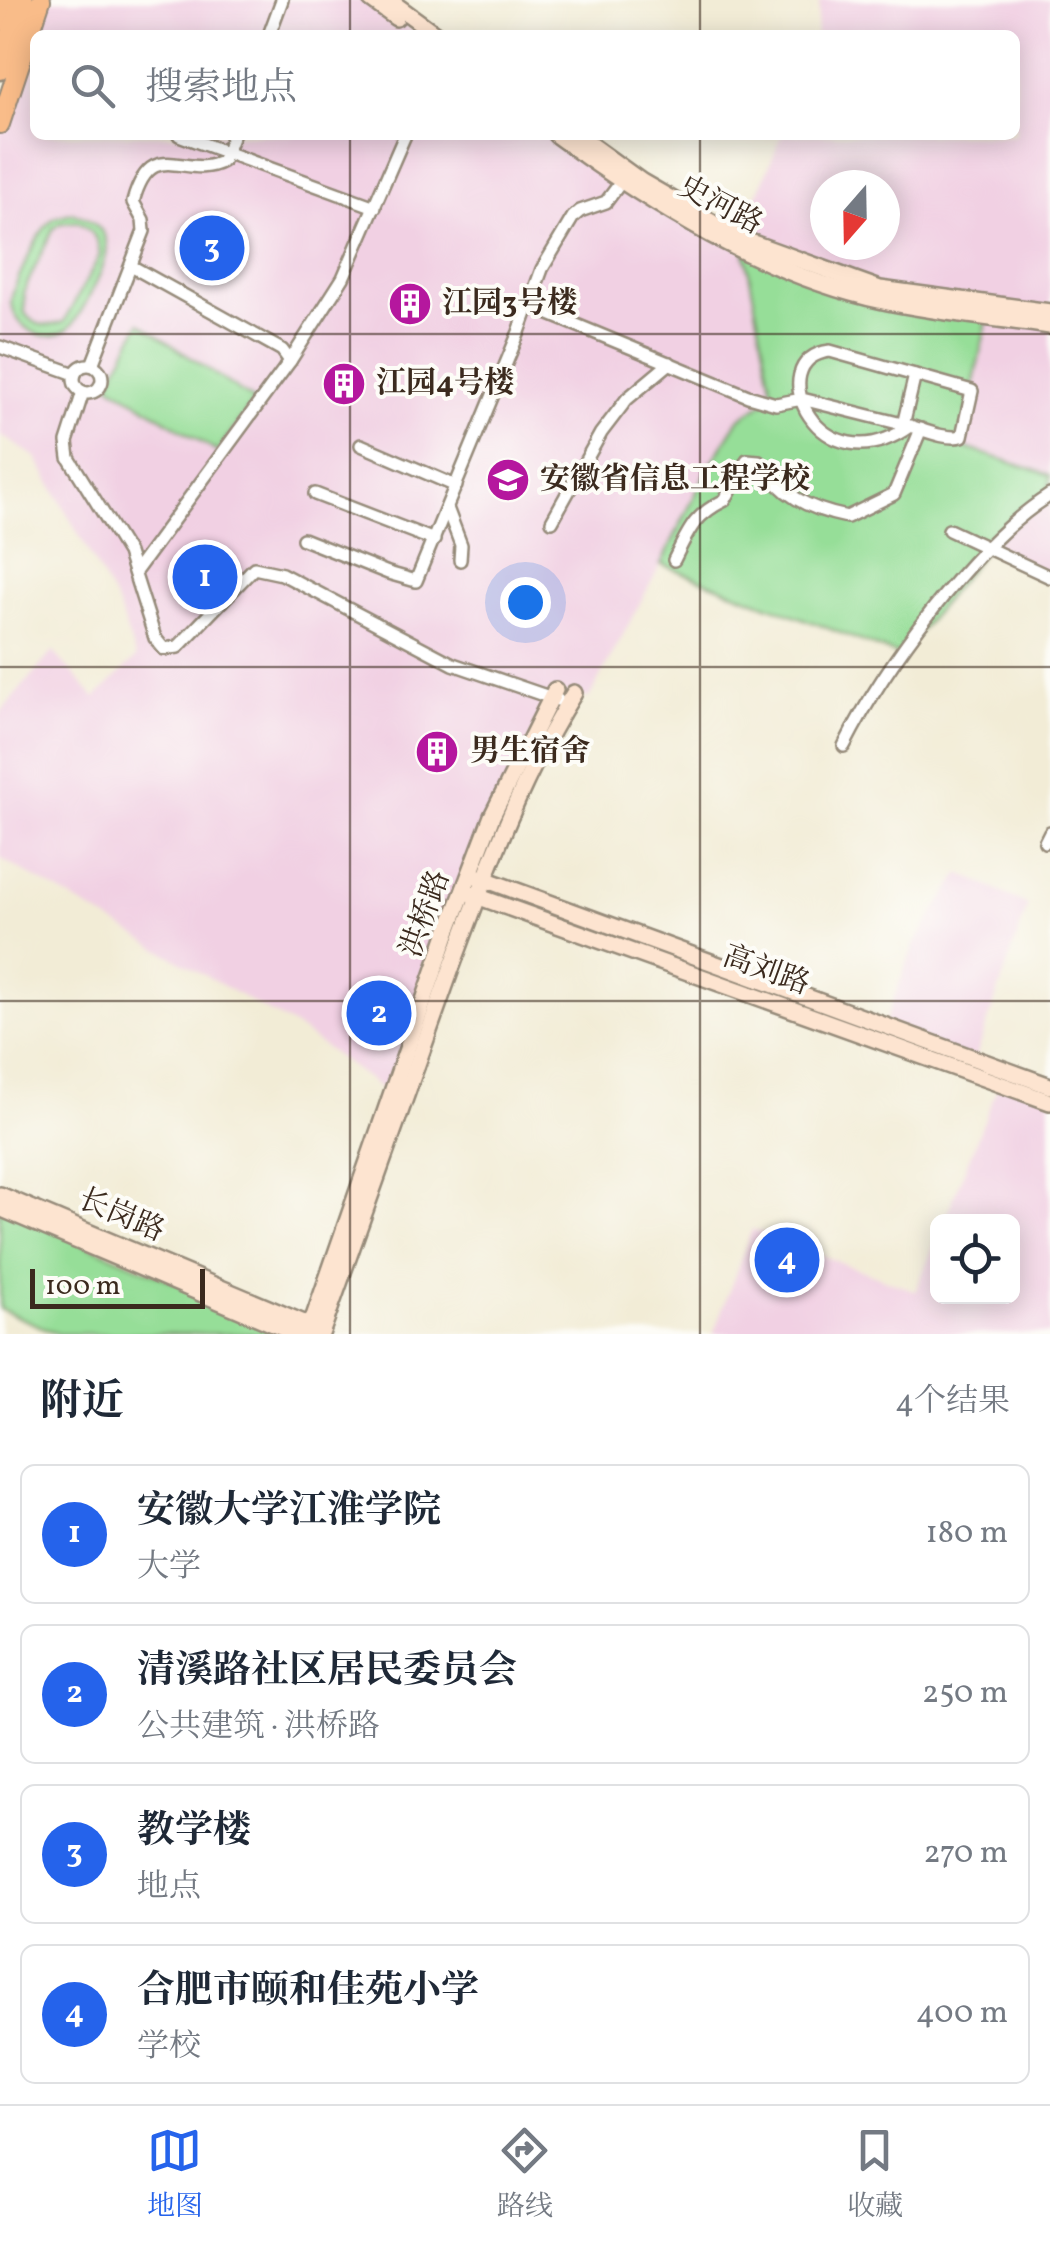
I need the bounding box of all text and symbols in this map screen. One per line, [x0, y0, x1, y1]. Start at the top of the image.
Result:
search box [30, 30, 1020, 140]
icon: search [65, 58, 120, 113]
text: 搜索地点 [145, 63, 297, 116]
street label: 史河路 [670, 166, 770, 246]
north arrow [810, 170, 900, 260]
pin: 3 [180, 210, 244, 286]
building icon: 江园3号楼 [387, 281, 433, 327]
place label: 江园3号楼 [442, 283, 577, 325]
building icon: 江园4号楼 [321, 361, 367, 407]
place label: 江园4号楼 [376, 363, 514, 405]
school or university icon: 安徽省信息工程学校 [485, 457, 531, 503]
place label: 安徽省信息工程学校 [540, 459, 810, 501]
pin: 1 [172, 540, 238, 614]
your location [500, 577, 551, 628]
building icon: 男生宿舍 [414, 729, 460, 775]
place label: 男生宿舍 [470, 731, 590, 773]
street label: 洪桥路 [391, 865, 461, 963]
street label: 高刘路 [717, 936, 815, 1006]
pin: 2 [346, 976, 412, 1050]
street label: 长岗路 [71, 1179, 171, 1253]
map controls [930, 1214, 1020, 1304]
button: locate [930, 1214, 1020, 1304]
pin: 4 [754, 1222, 820, 1298]
scale bar [30, 1264, 205, 1308]
text: 100 m [45, 1267, 120, 1306]
text: 附近 [40, 1374, 124, 1433]
text: 4个结果 [895, 1381, 1010, 1425]
text: 安徽大学江淮学院 [137, 1486, 441, 1539]
text: 1 [68, 1512, 81, 1556]
text: 180 m [925, 1512, 1008, 1556]
text: 大学 [137, 1546, 201, 1590]
text: 清溪路社区居民委员会 [137, 1646, 517, 1699]
text: 2 [66, 1672, 83, 1716]
text: 250 m [922, 1672, 1008, 1716]
text: 公共建筑 · 洪桥路 [137, 1706, 380, 1750]
text: 教学楼 [137, 1806, 251, 1859]
text: 3 [66, 1832, 83, 1876]
text: 270 m [923, 1832, 1008, 1876]
text: 地点 [137, 1866, 201, 1910]
text: 合肥市颐和佳苑小学 [137, 1966, 479, 2019]
text: 4 [65, 1992, 84, 2036]
text: 400 m [916, 1992, 1008, 2036]
text: 学校 [137, 2026, 201, 2070]
tab: 地图 [147, 2123, 203, 2227]
tab: 路线 [497, 2123, 553, 2227]
tab: 收藏 [847, 2123, 903, 2227]

